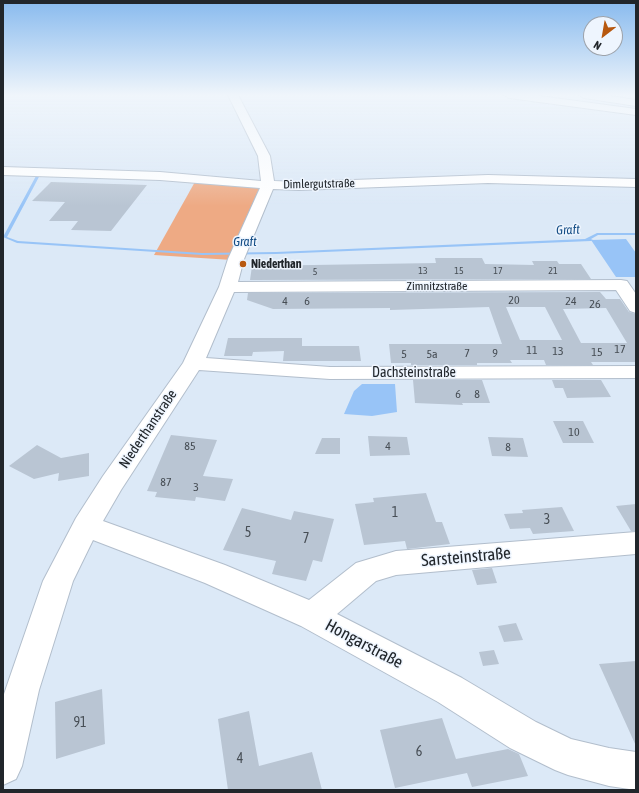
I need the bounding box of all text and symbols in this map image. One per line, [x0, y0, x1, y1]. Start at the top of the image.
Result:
north arrow [583, 16, 623, 56]
text: N [591, 39, 603, 52]
street label: Dimlergutstraße [283, 176, 355, 192]
water label: Graft [556, 222, 580, 238]
water label: Graft [233, 234, 257, 250]
place label: Niederthan [251, 257, 301, 271]
marker: Niederthan [238, 259, 248, 269]
house number: 13 [418, 265, 428, 277]
house number: 15 [454, 265, 464, 277]
house number: 17 [493, 265, 503, 277]
house number: 21 [548, 265, 558, 277]
house number: 5 [313, 266, 317, 278]
street label: Zimnitzstraße [407, 279, 467, 293]
house number: 20 [508, 293, 520, 307]
house number: 4 [282, 294, 288, 308]
house number: 6 [304, 294, 310, 308]
house number: 24 [565, 294, 577, 308]
house number: 26 [589, 297, 601, 311]
house number: 17 [614, 342, 626, 356]
house number: 11 [526, 343, 538, 357]
house number: 13 [552, 344, 564, 358]
house number: 15 [591, 345, 603, 359]
house number: 7 [464, 346, 470, 360]
house number: 9 [492, 346, 498, 360]
house number: 5 [401, 347, 407, 361]
house number: 5a [426, 347, 438, 361]
street label: Dachsteinstraße [372, 365, 456, 381]
street label: Niederthanstraße [116, 387, 180, 471]
house number: 6 [455, 387, 461, 401]
house number: 8 [474, 387, 480, 401]
house number: 10 [568, 425, 580, 439]
house number: 85 [184, 439, 196, 453]
house number: 4 [385, 439, 391, 453]
house number: 8 [505, 440, 511, 454]
house number: 87 [160, 475, 172, 489]
house number: 3 [193, 480, 199, 494]
house number: 1 [392, 505, 398, 521]
house number: 3 [544, 512, 550, 528]
house number: 5 [245, 525, 251, 541]
house number: 7 [303, 531, 309, 547]
street label: Sarsteinstraße [420, 543, 512, 571]
street label: Hongarstraße [322, 615, 406, 673]
house number: 91 [73, 715, 87, 731]
house number: 6 [416, 744, 422, 760]
house number: 4 [237, 751, 243, 767]

